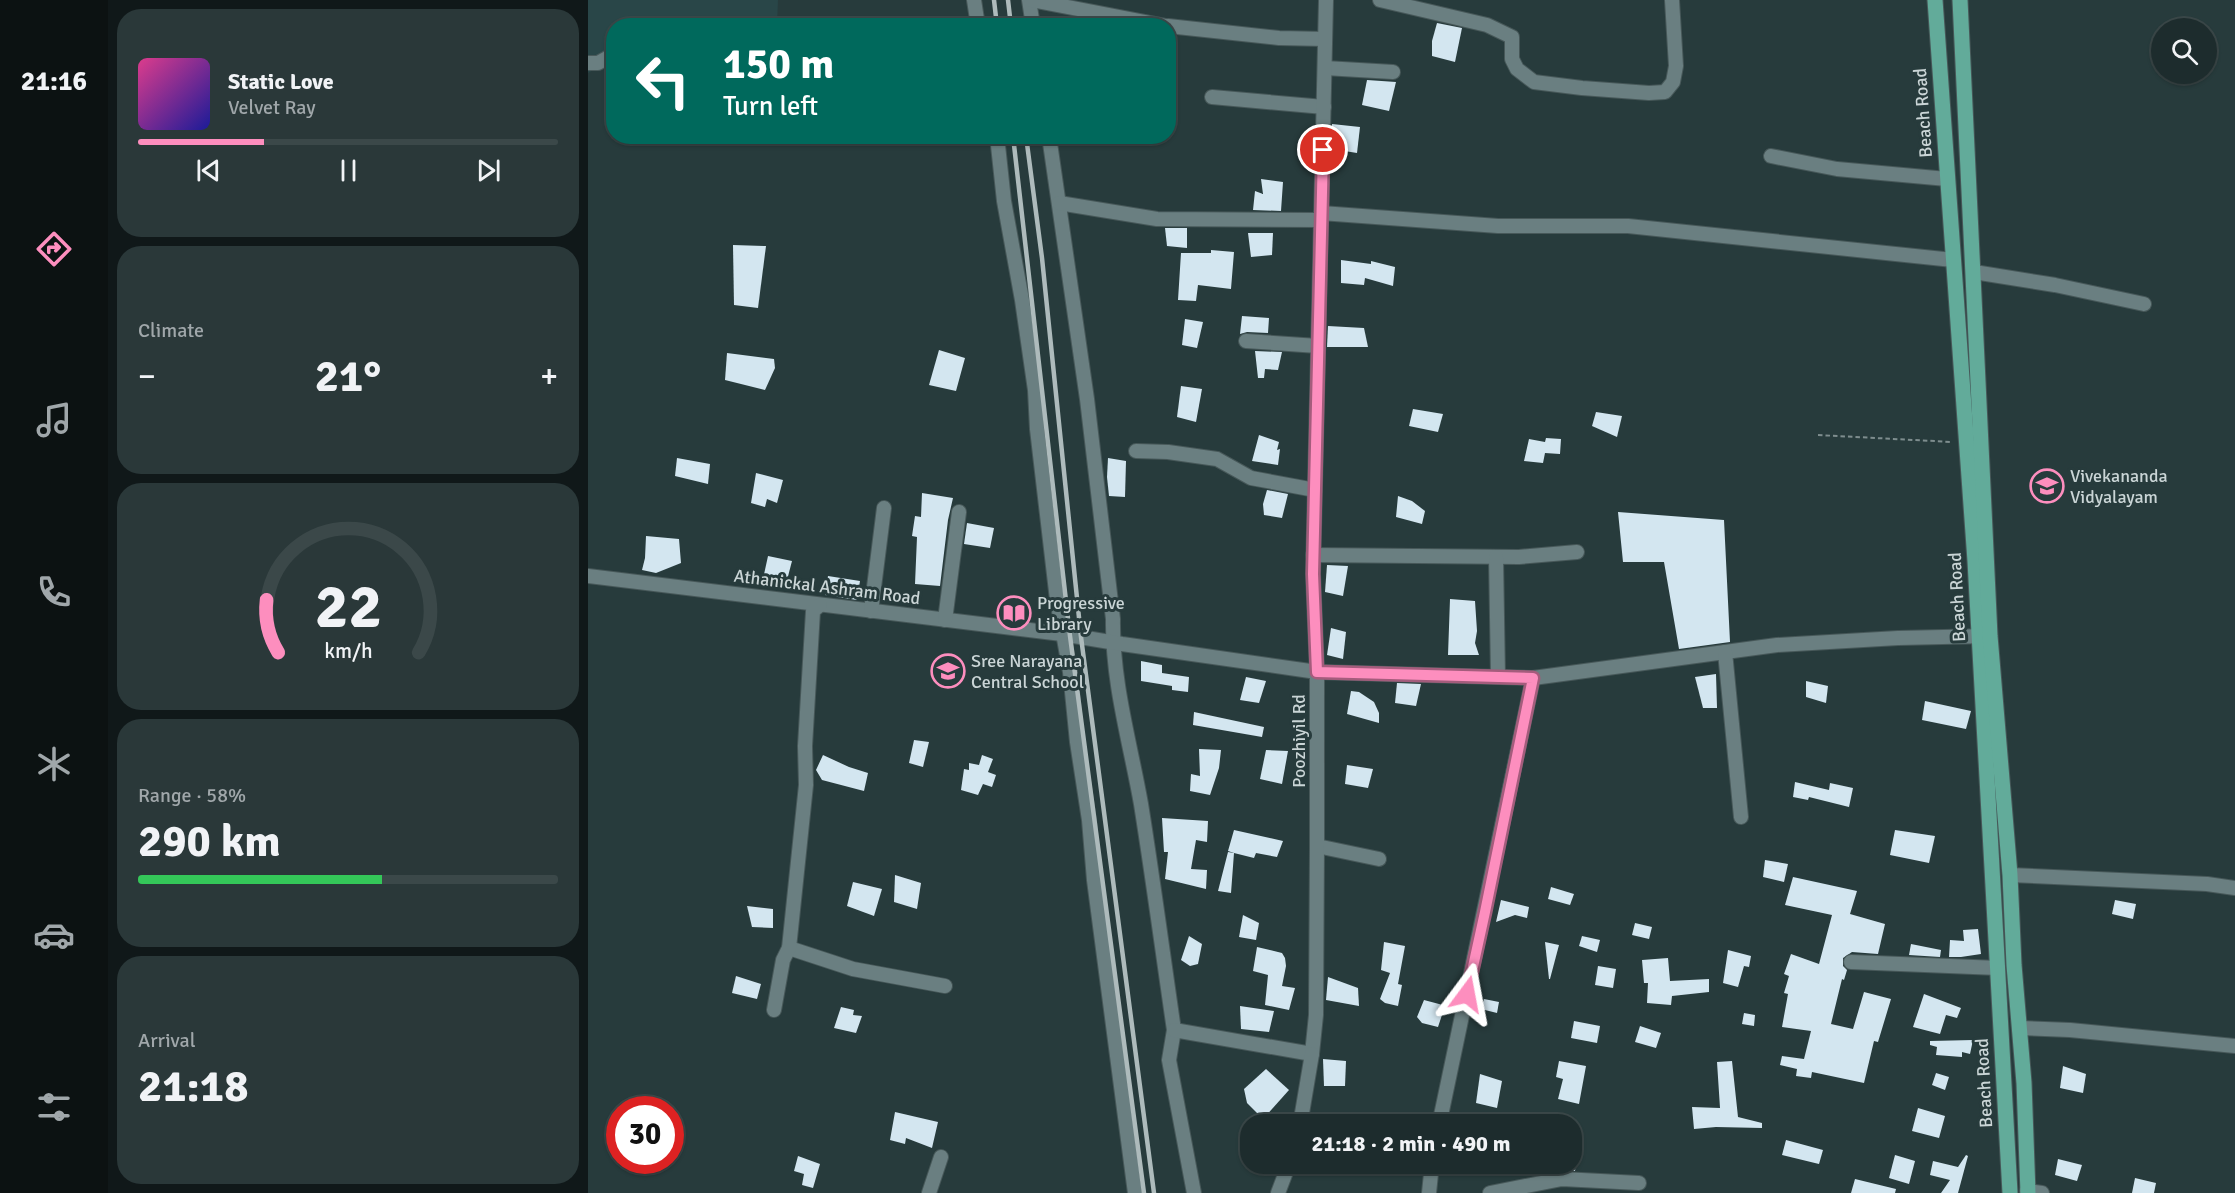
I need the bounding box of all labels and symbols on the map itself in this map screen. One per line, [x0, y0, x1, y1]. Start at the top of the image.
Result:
street label: Beach Road [1909, 67, 1937, 159]
pin [1297, 124, 1348, 175]
place label: Vivekananda Vidyalayam [2070, 465, 2168, 508]
school or university icon: Vivekananda Vidyalayam [2029, 468, 2065, 504]
street label: Beach Road [1944, 552, 1970, 642]
street label: Athanickal Ashram Road [733, 565, 921, 609]
place label: Progressive Library [1037, 592, 1125, 635]
library icon: Progressive Library [996, 595, 1032, 631]
place label: Sree Narayana Central School [971, 650, 1084, 693]
school or university icon: Sree Narayana Central School [930, 653, 966, 689]
street label: Poozhiyil Rd [1288, 694, 1310, 788]
position arrow [1435, 962, 1499, 1026]
street label: Beach Road [1971, 1038, 1997, 1128]
speed limit sign: 30 [606, 1096, 684, 1174]

